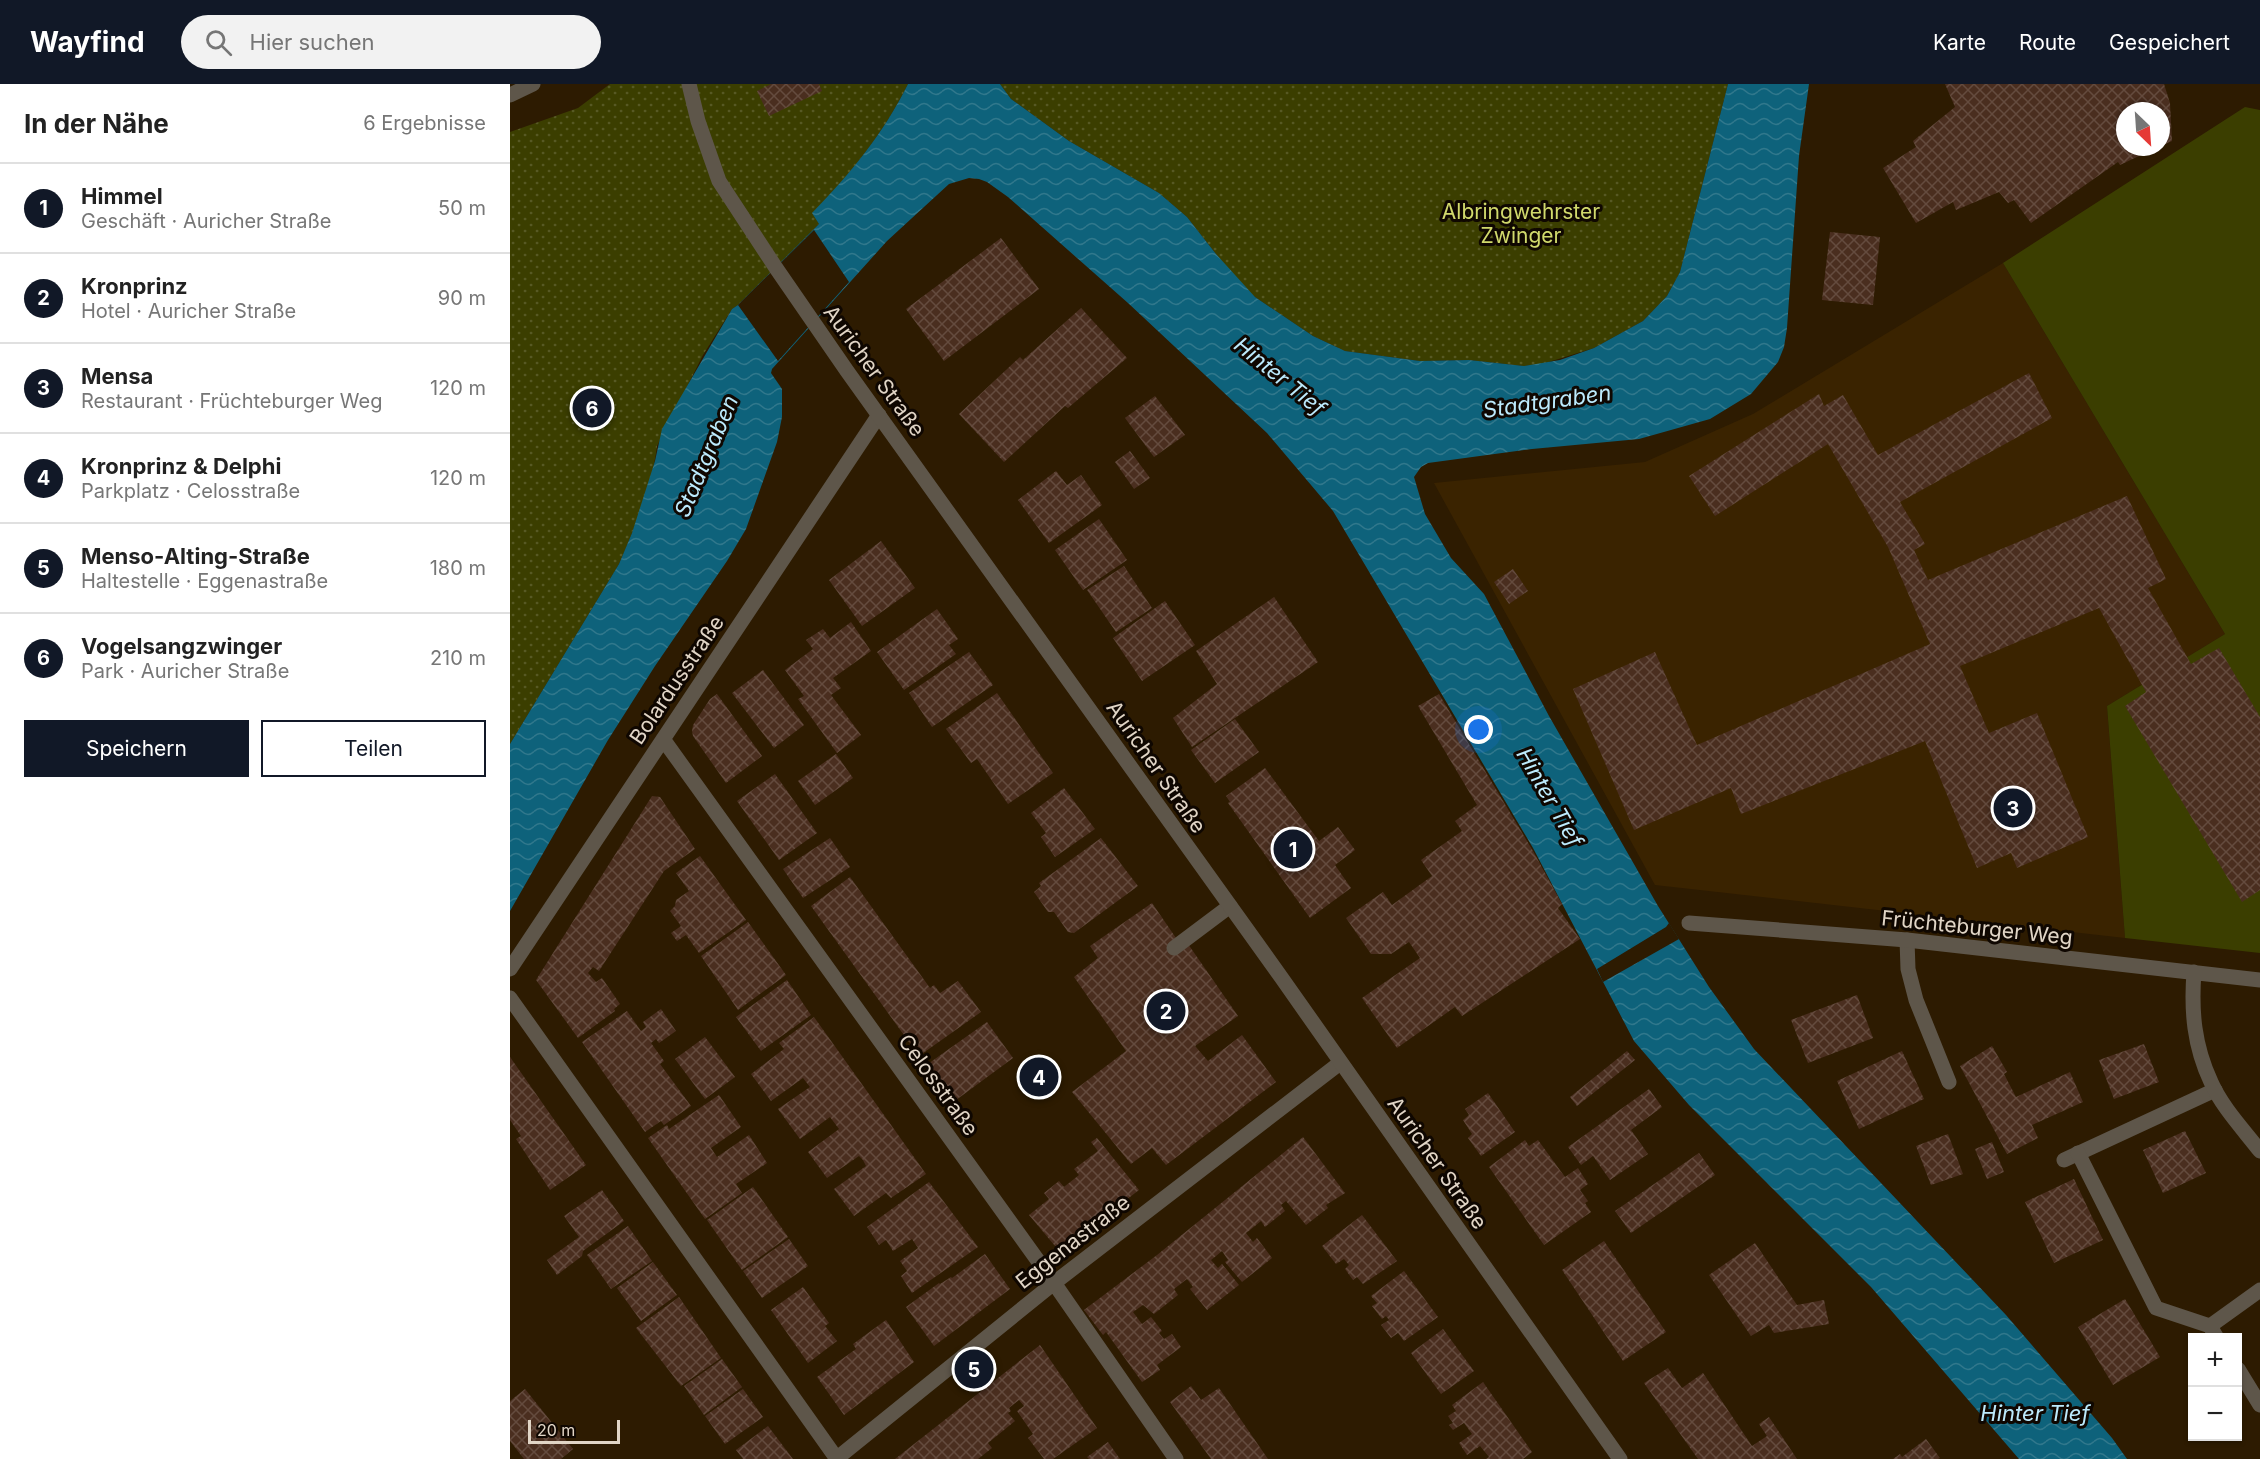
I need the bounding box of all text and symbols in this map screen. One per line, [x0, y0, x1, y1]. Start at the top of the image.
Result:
search box [181, 15, 601, 69]
text: Wayfind [30, 25, 145, 59]
icon: search [202, 26, 235, 59]
text: Hier suchen [250, 29, 375, 55]
text: Karte [1933, 30, 1986, 55]
text: Route [2019, 30, 2076, 55]
text: Gespeichert [2109, 30, 2230, 55]
north arrow [2116, 102, 2170, 156]
text: In der Nähe [24, 108, 169, 139]
text: 6 Ergebnisse [363, 111, 486, 135]
text: Himmel [81, 183, 163, 209]
text: 1 [39, 196, 48, 220]
text: 50 m [438, 196, 486, 220]
park label: Albringwehrster Zwinger [1442, 199, 1600, 248]
text: Geschäft · Auricher Straße [81, 209, 331, 233]
text: Kronprinz [81, 273, 188, 299]
text: 2 [37, 286, 50, 310]
text: 90 m [438, 286, 486, 310]
text: Hotel · Auricher Straße [81, 299, 296, 323]
street label: Auricher Straße [818, 300, 930, 441]
water label: Hinter Tief [1229, 332, 1332, 422]
text: Mensa [81, 363, 153, 389]
text: 3 [37, 376, 50, 400]
text: 120 m [430, 376, 486, 400]
water label: Stadtgraben [1481, 379, 1613, 423]
pin: 6 [572, 386, 611, 430]
text: Restaurant · Früchteburger Weg [81, 389, 382, 413]
water label: Stadtgraben [669, 391, 743, 521]
text: Kronprinz & Delphi [81, 453, 281, 479]
text: 4 [37, 466, 50, 490]
text: 120 m [430, 466, 486, 490]
text: Parkplatz · Celosstraße [81, 479, 300, 503]
text: Menso-Alting-Straße [81, 543, 310, 569]
text: 5 [37, 556, 50, 580]
text: 180 m [430, 556, 486, 580]
text: Haltestelle · Eggenastraße [81, 569, 328, 593]
street label: Bolardusstraße [624, 611, 729, 749]
text: Vogelsangzwinger [81, 633, 282, 659]
text: 6 [37, 646, 50, 670]
text: 210 m [430, 646, 486, 670]
text: Park · Auricher Straße [81, 659, 289, 683]
street label: Auricher Straße [1101, 696, 1211, 838]
your location [1464, 715, 1493, 744]
button: Speichern [24, 720, 249, 777]
button: Teilen [261, 720, 486, 777]
water label: Hinter Tief [1511, 743, 1589, 852]
pin: 3 [1994, 786, 2032, 830]
pin: 1 [1274, 826, 1312, 872]
street label: Früchteburger Weg [1880, 905, 2074, 950]
pin: 2 [1146, 988, 1186, 1034]
street label: Celosstraße [893, 1029, 984, 1140]
pin: 4 [1020, 1054, 1058, 1100]
street label: Auricher Straße [1382, 1092, 1492, 1234]
street label: Eggenastraße [1011, 1189, 1135, 1294]
map controls [2188, 1333, 2242, 1441]
button: + [2188, 1333, 2242, 1387]
pin: 5 [954, 1346, 994, 1392]
button: − [2188, 1387, 2242, 1441]
water label: Hinter Tief [1980, 1400, 2091, 1426]
scale bar [528, 1417, 620, 1444]
text: 20 m [537, 1420, 575, 1440]

